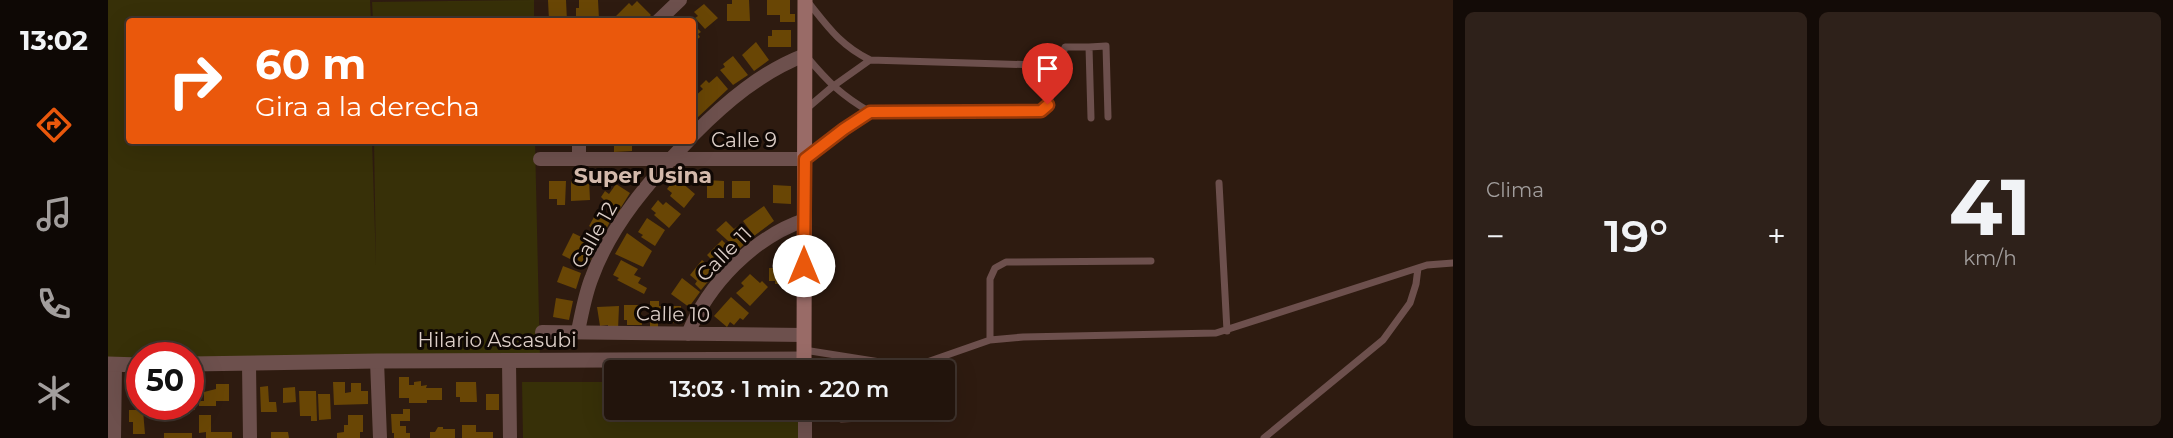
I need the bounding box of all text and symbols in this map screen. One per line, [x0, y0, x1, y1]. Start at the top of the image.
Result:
text: 13:02 [20, 24, 88, 57]
text: 60 m [255, 38, 366, 90]
icon: right [156, 42, 234, 120]
pin [1022, 43, 1073, 105]
icon: arrive [1031, 52, 1064, 85]
text: Gira a la derecha [255, 90, 480, 123]
icon: directions [33, 104, 75, 146]
street label: Calle 9 [711, 128, 777, 152]
text: 41 [1949, 159, 2031, 255]
district label: Super Usina [574, 162, 712, 189]
text: Clima [1486, 178, 1544, 202]
icon: music [33, 193, 75, 235]
street label: Calle 12 [566, 197, 622, 273]
text: 19° [1604, 208, 1668, 263]
text: − [1486, 216, 1505, 256]
text: + [1767, 216, 1786, 256]
street label: Calle 11 [691, 221, 757, 287]
position arrow [772, 234, 836, 298]
text: km/h [1963, 246, 2017, 270]
icon: phone [33, 283, 75, 325]
street label: Calle 10 [636, 301, 710, 327]
street label: Hilario Ascasubi [417, 328, 577, 352]
speed limit sign: 50 [126, 342, 204, 420]
icon: climate [33, 372, 75, 414]
text: 13:03 · 1 min · 220 m [670, 376, 889, 403]

